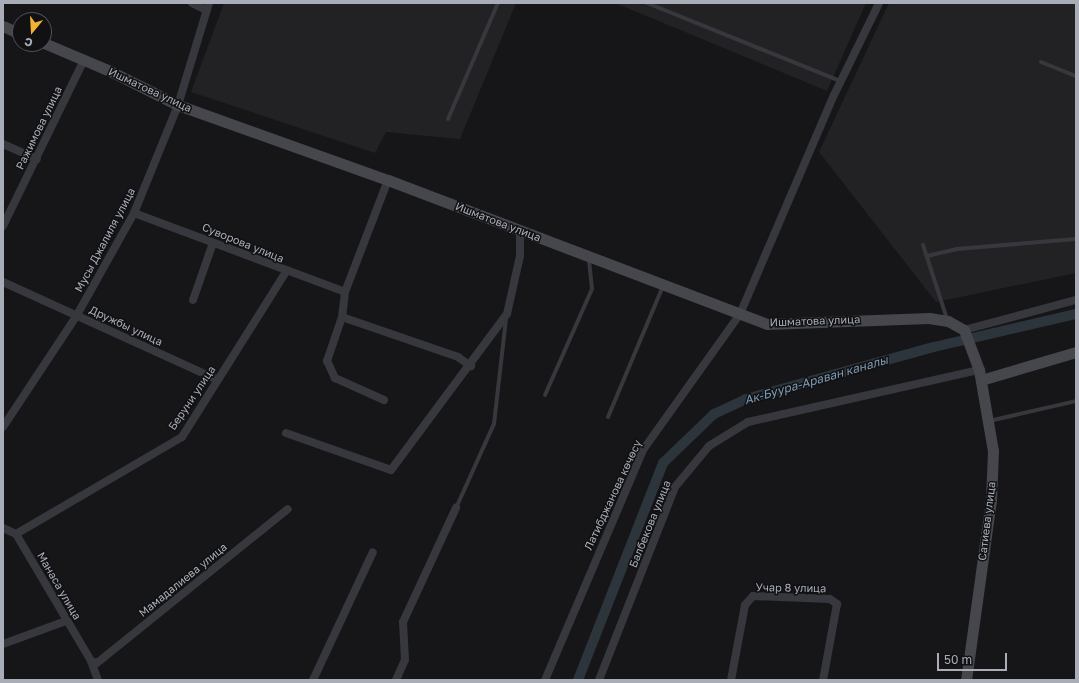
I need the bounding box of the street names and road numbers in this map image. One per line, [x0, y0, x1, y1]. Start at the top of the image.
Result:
street label: Ишматова улица [106, 65, 194, 115]
street label: Ражимова улица [13, 84, 65, 172]
street label: Мусы Джалиля улица [72, 186, 138, 294]
street label: Ишматова улица [453, 200, 543, 244]
street label: Суворова улица [200, 221, 286, 265]
street label: Дружбы улица [87, 303, 165, 349]
street label: Ишматова улица [770, 313, 860, 329]
street label: Беруни улица [166, 363, 218, 433]
street label: Латибджанова көчөсү [582, 438, 644, 552]
street label: Балбекова улица [626, 478, 674, 570]
street label: Сатиева улица [976, 481, 998, 561]
street label: Мамадалиева улица [136, 540, 230, 620]
street label: Манаса улица [34, 550, 84, 622]
street label: Учар 8 улица [756, 581, 826, 595]

